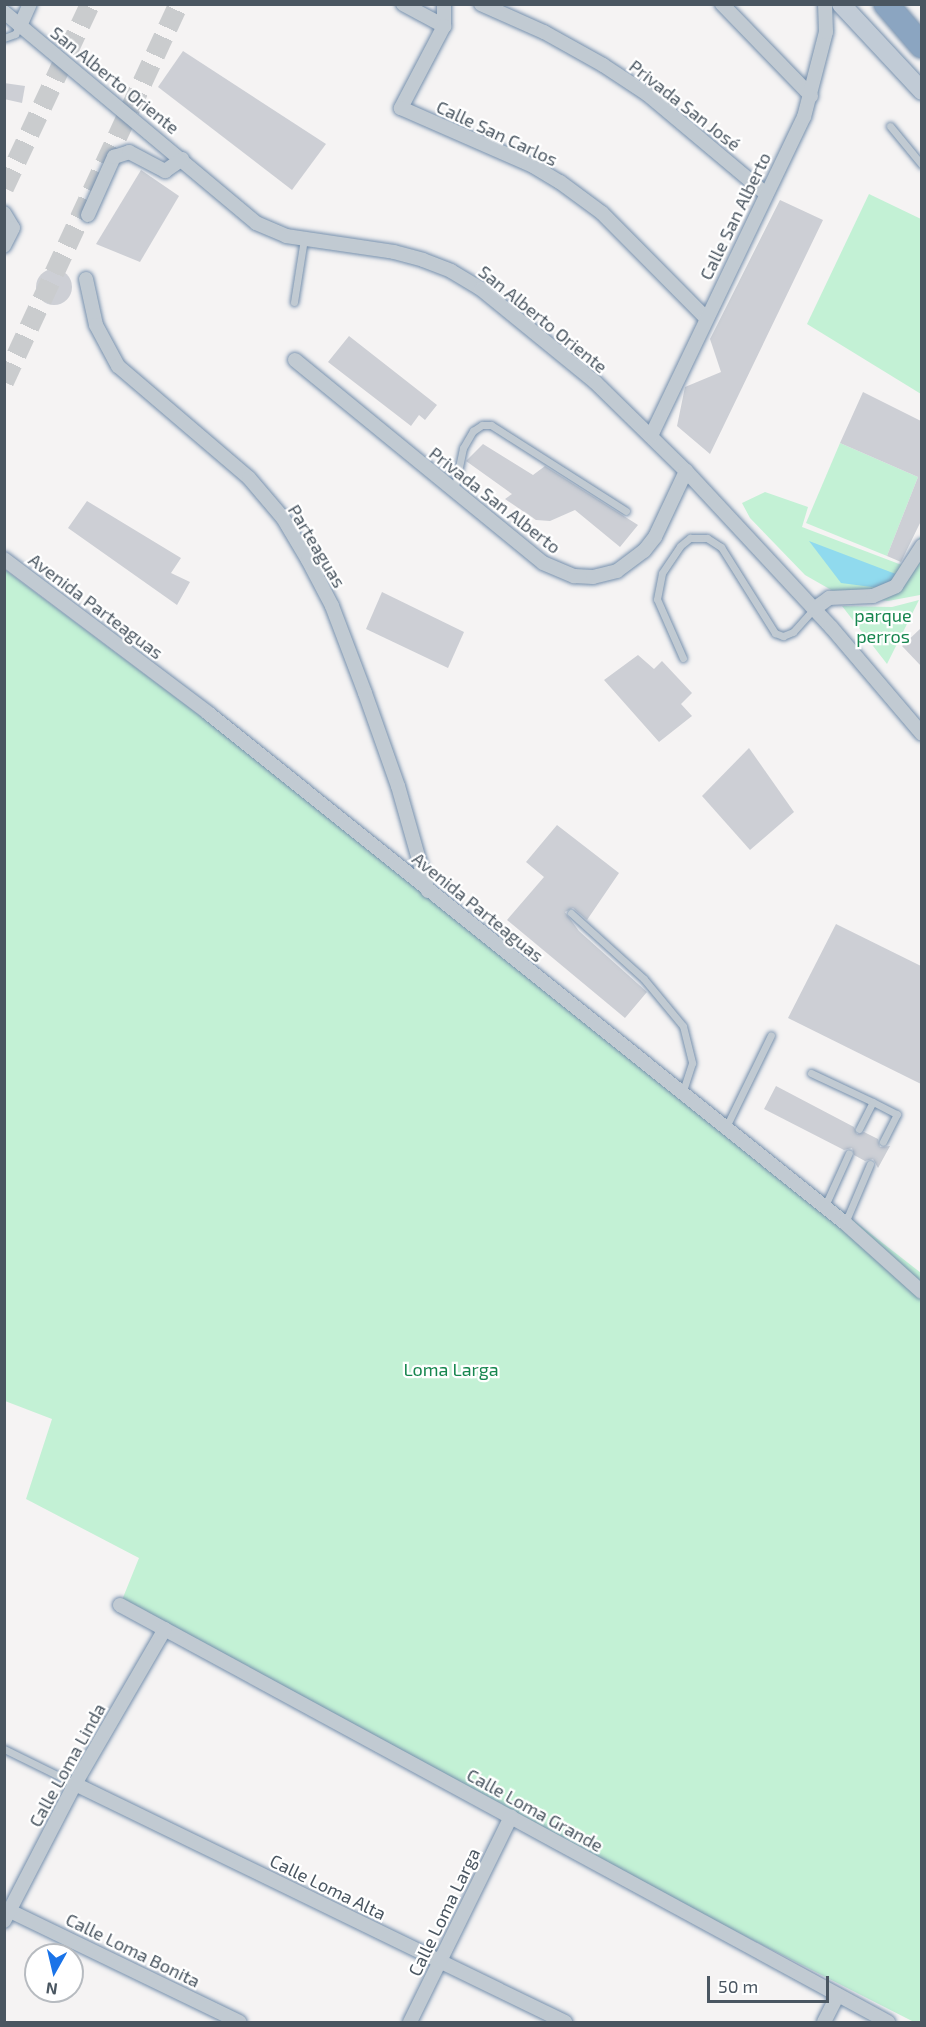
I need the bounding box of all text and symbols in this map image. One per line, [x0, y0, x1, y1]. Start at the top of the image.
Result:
street label: San Alberto Oriente [46, 21, 184, 139]
street label: Privada San José [625, 55, 745, 155]
street label: Calle San Carlos [433, 96, 561, 170]
street label: Calle San Alberto [695, 148, 775, 284]
street label: San Alberto Oriente [474, 260, 612, 378]
street label: Privada San Alberto [425, 442, 565, 558]
street label: Parteaguas [284, 500, 350, 592]
street label: Avenida Parteaguas [25, 548, 167, 664]
park label: parque perros [854, 605, 912, 648]
street label: Avenida Parteaguas [408, 847, 548, 967]
park label: Loma Larga [403, 1358, 499, 1380]
street label: Calle Loma Linda [24, 1699, 110, 1831]
street label: Calle Loma Grande [463, 1764, 607, 1856]
street label: Calle Loma Larga [404, 1844, 484, 1980]
street label: Calle Loma Alta [266, 1850, 390, 1924]
street label: Calle Loma Bonita [62, 1908, 204, 1992]
north arrow [24, 1943, 84, 2003]
scale bar [710, 1964, 832, 2002]
text: 50 m [718, 1975, 758, 1997]
text: N [45, 1979, 59, 2000]

